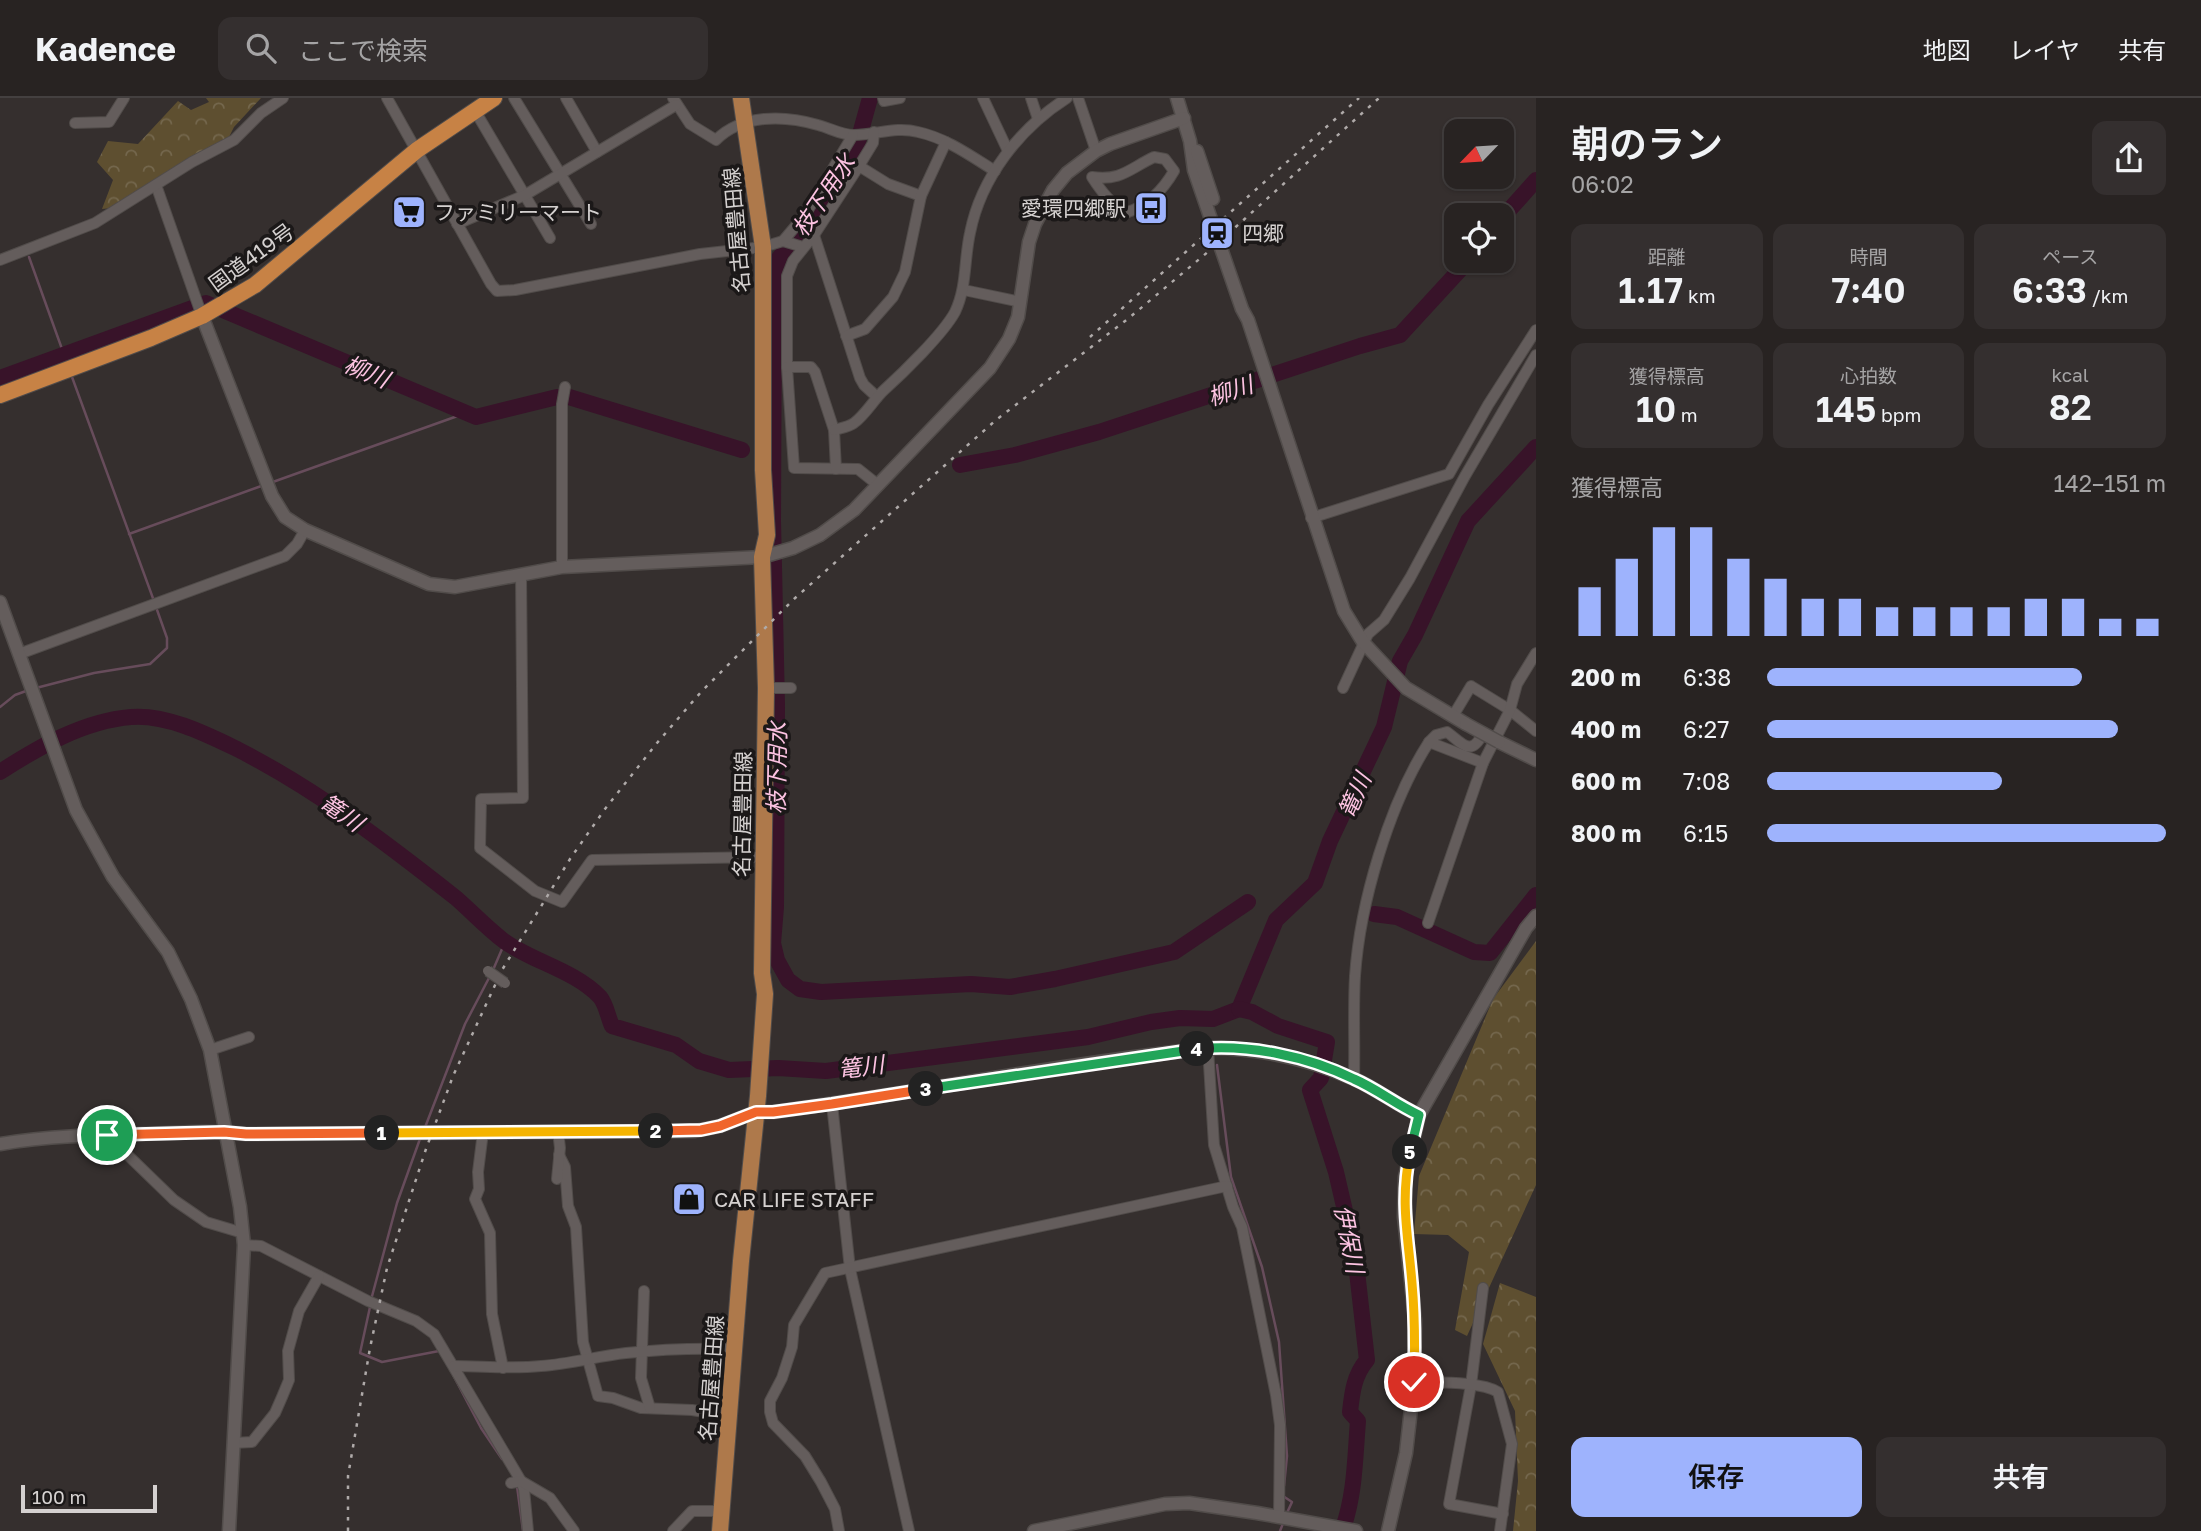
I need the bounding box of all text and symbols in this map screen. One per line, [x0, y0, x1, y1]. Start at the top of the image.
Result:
search box [218, 17, 708, 80]
text: Kadence [35, 29, 176, 68]
icon: search [242, 29, 280, 67]
text: ここで検索 [298, 35, 428, 66]
text: 地図 [1923, 35, 1971, 64]
text: レイヤ [2009, 35, 2080, 64]
text: 共有 [2118, 35, 2166, 64]
north arrow [1444, 119, 1514, 189]
map controls [1444, 119, 1514, 273]
text: 朝のラン [1571, 121, 1723, 166]
button: share [2092, 121, 2166, 195]
water label: 枝下用水 [786, 147, 862, 241]
street label: 名古屋豊田線 [718, 166, 754, 294]
text: 06:02 [1571, 170, 1634, 198]
bus stop icon: 愛環四郷駅 [1132, 189, 1170, 227]
supermarket icon: ファミリーマート [390, 193, 428, 231]
place label: 愛環四郷駅 [1021, 195, 1126, 221]
place label: ファミリーマート [434, 199, 602, 225]
button: locate [1444, 203, 1514, 273]
station icon: 四郷 [1198, 214, 1236, 252]
street label: 国道419号 [203, 217, 299, 297]
place label: 四郷 [1242, 220, 1284, 246]
text: 距離 [1648, 245, 1686, 268]
text: 時間 [1849, 245, 1888, 268]
text: ペース [2042, 245, 2098, 268]
text: 1.17 [1618, 269, 1683, 311]
text: 7:40 [1831, 269, 1906, 311]
text: 6:33 [2012, 269, 2087, 311]
text: km [1683, 284, 1716, 307]
text: /km [2087, 284, 2128, 307]
water label: 柳川 [340, 349, 396, 394]
text: kcal [2051, 363, 2089, 386]
text: 獲得標高 [1629, 364, 1705, 387]
text: 心拍数 [1840, 364, 1897, 387]
water label: 柳川 [1204, 369, 1259, 410]
text: 82 [2049, 386, 2092, 428]
text: 10 [1636, 388, 1676, 430]
text: 145 [1816, 388, 1876, 430]
text: m [1676, 403, 1698, 426]
text: bpm [1876, 403, 1921, 426]
text: 142–151 m [2054, 469, 2166, 497]
text: 獲得標高 [1571, 473, 1663, 501]
text: 200 m [1571, 663, 1641, 691]
text: 6:38 [1683, 663, 1731, 691]
text: 400 m [1571, 715, 1641, 743]
text: 6:27 [1683, 715, 1729, 743]
water label: 枝下用水 [761, 719, 791, 814]
street label: 名古屋豊田線 [728, 751, 756, 877]
water label: 篭川 [1332, 766, 1377, 822]
text: 600 m [1571, 767, 1641, 795]
text: 7:08 [1683, 767, 1730, 795]
water label: 篭川 [315, 788, 371, 838]
text: 800 m [1571, 819, 1642, 847]
text: 6:15 [1683, 819, 1728, 847]
pin: 4 [1180, 1032, 1214, 1066]
text: 4 [1191, 1037, 1202, 1060]
water label: 篭川 [836, 1049, 889, 1083]
pin: 3 [908, 1072, 944, 1107]
text: 3 [920, 1077, 931, 1100]
pin [77, 1105, 137, 1165]
pin: 2 [638, 1114, 674, 1148]
icon: arrive [88, 1116, 126, 1154]
pin: 1 [364, 1116, 400, 1150]
text: 2 [650, 1119, 661, 1142]
text: 1 [377, 1121, 386, 1144]
pin: 5 [1392, 1134, 1428, 1170]
text: 5 [1404, 1140, 1415, 1163]
shop icon: CAR LIFE STAFF [670, 1180, 708, 1218]
place label: CAR LIFE STAFF [714, 1186, 874, 1212]
water label: 伊保川 [1330, 1202, 1371, 1278]
street label: 名古屋豊田線 [694, 1314, 728, 1442]
pin [1384, 1352, 1444, 1412]
icon: check [1395, 1363, 1433, 1401]
button: 保存 [1571, 1437, 1862, 1517]
button: 共有 [1876, 1437, 2166, 1517]
scale bar [21, 1482, 158, 1514]
text: 100 m [32, 1485, 86, 1508]

